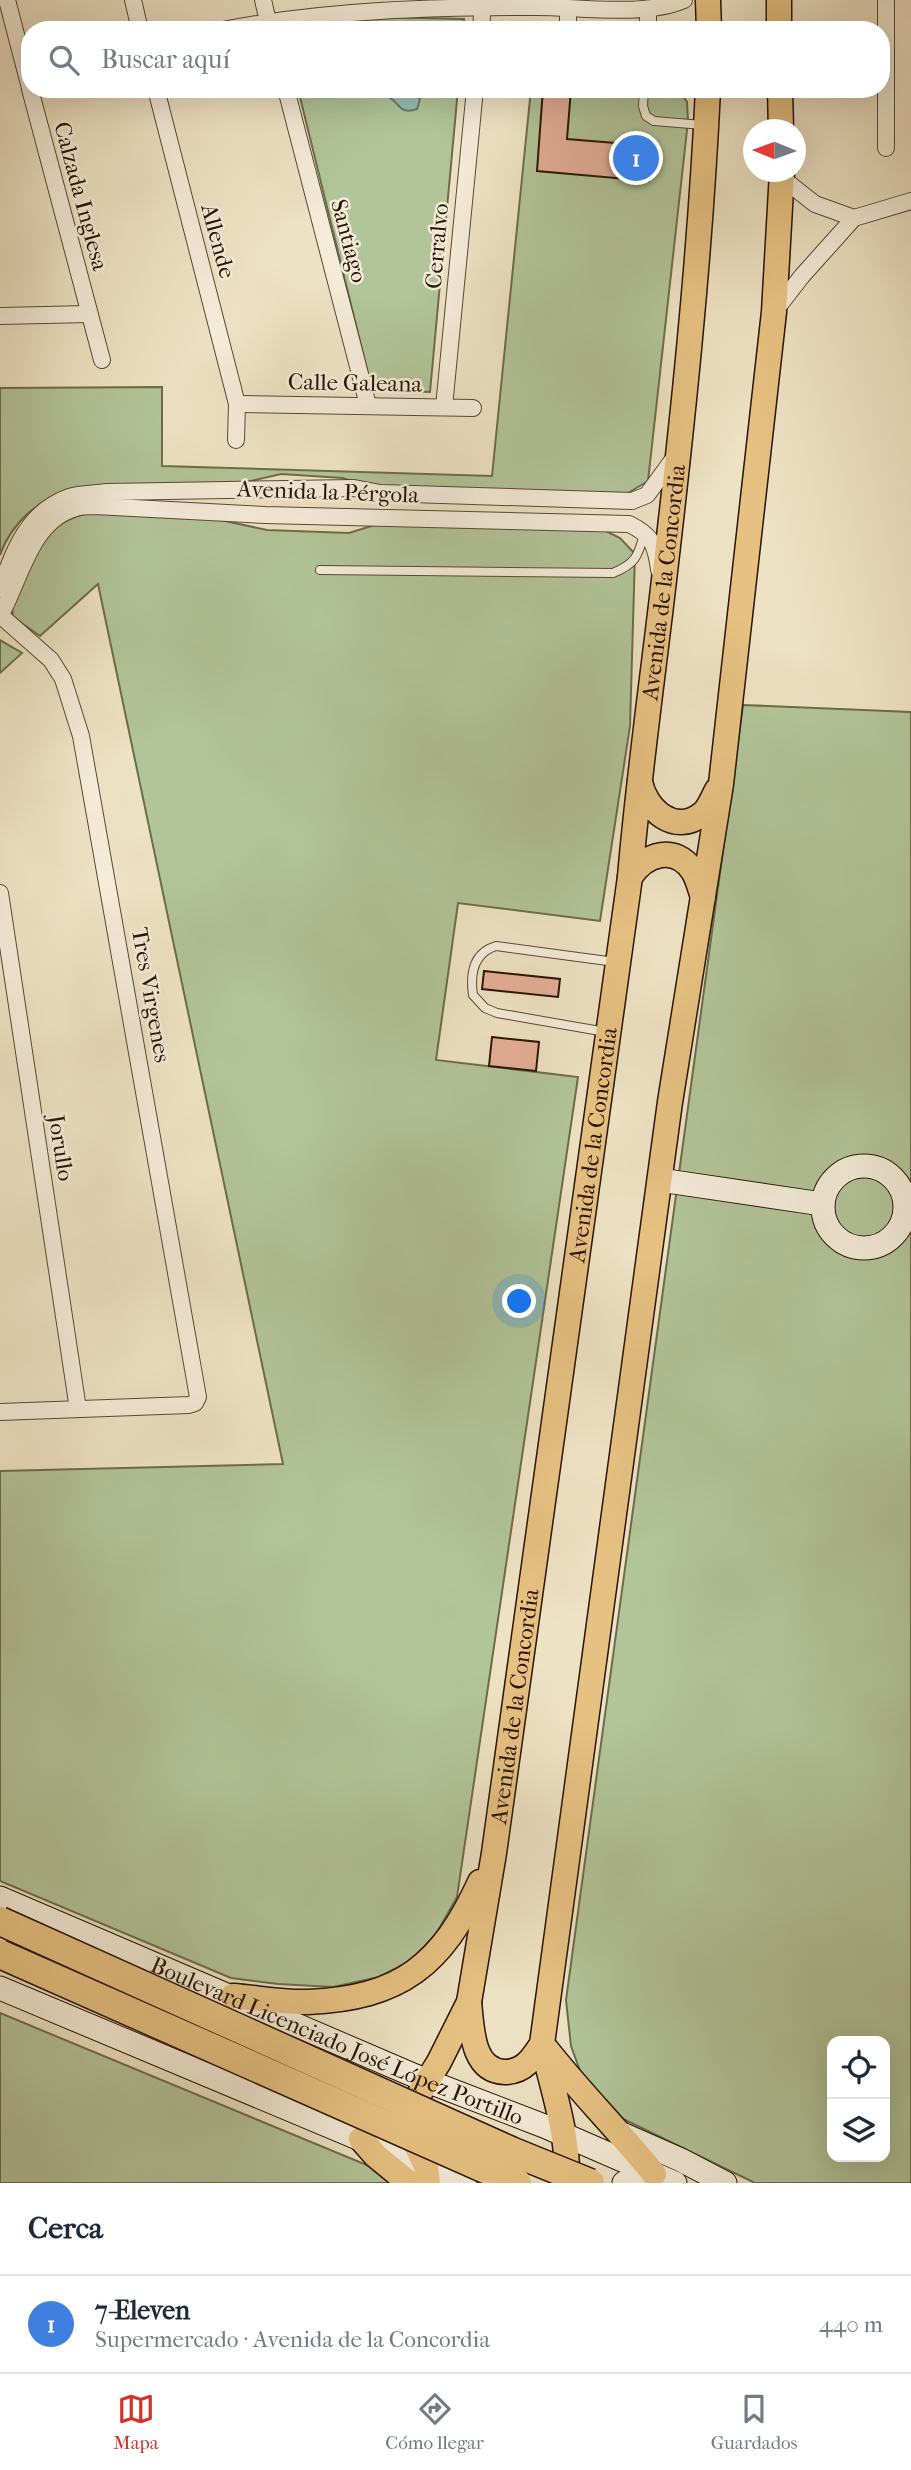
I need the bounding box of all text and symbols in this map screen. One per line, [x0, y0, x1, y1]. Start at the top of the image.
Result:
search box [21, 21, 890, 98]
icon: search [45, 41, 83, 79]
text: Buscar aquí [101, 44, 230, 75]
street label: Calzada Inglesa [48, 119, 114, 274]
north arrow [743, 119, 806, 182]
pin: 1 [613, 132, 659, 184]
street label: Santiago [325, 196, 373, 286]
street label: Allende [195, 200, 241, 281]
street label: Cerralvo [420, 202, 454, 290]
street label: Calle Galeana [288, 368, 423, 398]
street label: Avenida de la Concordia [636, 463, 691, 703]
street label: Avenida la Pérgola [236, 475, 420, 509]
street label: Tres Virgenes [126, 925, 176, 1065]
street label: Avenida de la Concordia [563, 1025, 622, 1265]
street label: Jorullo [42, 1111, 80, 1183]
your location [502, 1284, 536, 1318]
street label: Avenida de la Concordia [485, 1587, 544, 1827]
street label: Boulevard Licenciado José López Portillo [147, 1951, 527, 2130]
map controls [827, 2036, 890, 2162]
button: locate [827, 2036, 890, 2099]
button: layers [827, 2099, 890, 2162]
text: Cerca [28, 2211, 103, 2246]
text: 7-Eleven [95, 2295, 190, 2326]
text: 1 [47, 2311, 55, 2338]
text: 440 m [819, 2311, 883, 2338]
text: Supermercado · Avenida de la Concordia [95, 2326, 490, 2353]
tab: Mapa [113, 2390, 159, 2454]
tab: Cómo llegar [385, 2390, 484, 2454]
tab: Guardados [711, 2390, 798, 2454]

